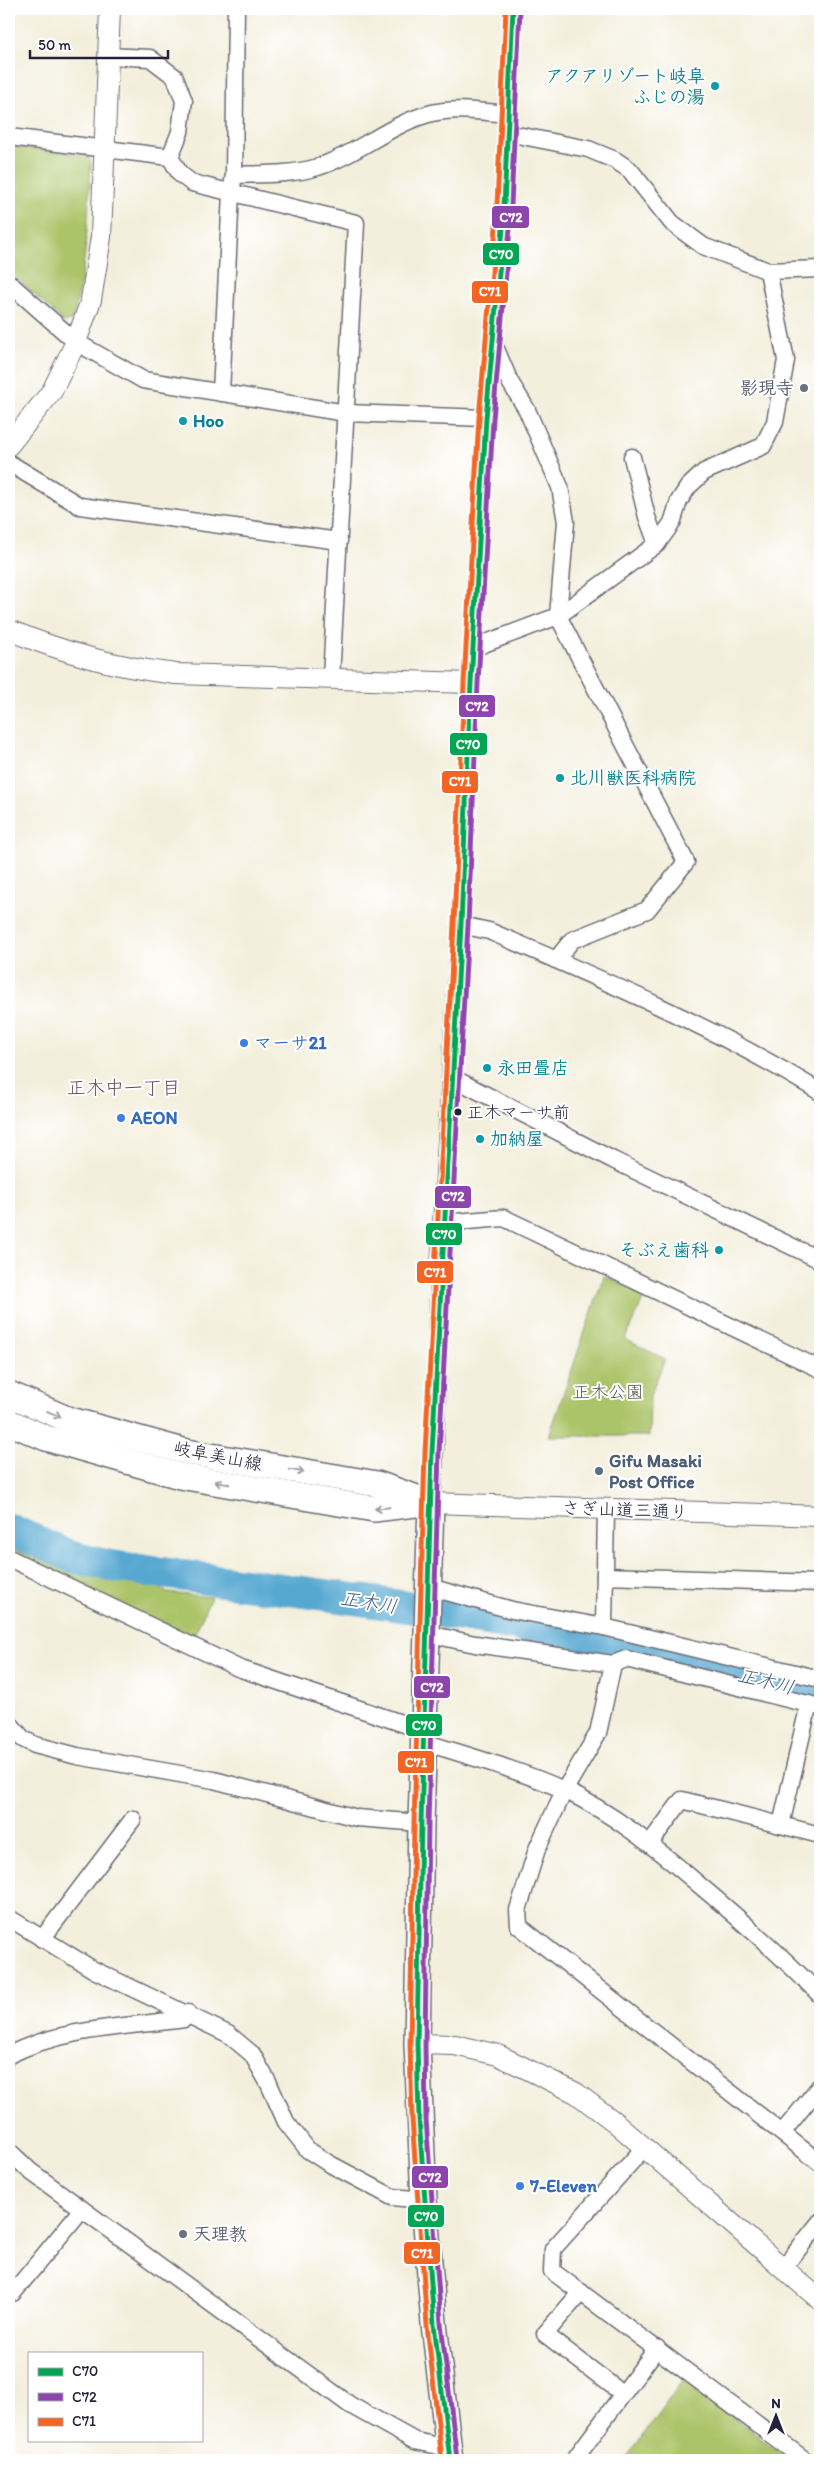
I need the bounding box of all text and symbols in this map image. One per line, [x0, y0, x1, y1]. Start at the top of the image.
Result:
scale bar [30, 28, 168, 60]
text: 50 m [38, 36, 71, 54]
place label: アクアリゾート岐阜 ふじの湯 [546, 65, 705, 108]
marker: アクアリゾート岐阜 ふじの湯 [709, 80, 721, 92]
line badge: C72 [491, 205, 530, 229]
text: C72 [499, 209, 523, 226]
line badge: C70 [482, 242, 520, 266]
text: C70 [489, 246, 514, 263]
line badge: C71 [471, 280, 509, 304]
text: C71 [479, 283, 502, 300]
place label: 影現寺 [740, 377, 794, 399]
marker: 影現寺 [798, 382, 810, 394]
place label: Hoo [193, 410, 224, 432]
marker: Hoo [177, 415, 189, 427]
line badge: C72 [458, 694, 496, 718]
text: C72 [465, 698, 489, 715]
line badge: C70 [449, 732, 488, 756]
text: C70 [456, 736, 481, 753]
place label: 北川獣医科病院 [570, 767, 696, 789]
line badge: C71 [441, 770, 479, 794]
marker: 北川獣医科病院 [554, 772, 566, 784]
text: C71 [449, 773, 472, 790]
place label: マーサ21 [254, 1032, 327, 1054]
marker: マーサ21 [238, 1037, 250, 1049]
place label: 永田畳店 [497, 1057, 569, 1079]
marker: 永田畳店 [481, 1062, 493, 1074]
district label: 正木中一丁目 [67, 1076, 181, 1099]
place label: 正木マーサ前 [467, 1102, 570, 1122]
place label: AEON [130, 1107, 178, 1129]
marker: 正木マーサ前 [453, 1107, 463, 1117]
marker: AEON [115, 1112, 127, 1124]
place label: 加納屋 [490, 1128, 544, 1150]
marker: 加納屋 [474, 1133, 486, 1145]
line badge: C72 [434, 1185, 472, 1209]
text: C72 [441, 1188, 465, 1205]
line badge: C70 [425, 1222, 463, 1246]
text: C70 [432, 1226, 457, 1243]
place label: そぶえ歯科 [619, 1239, 709, 1261]
marker: そぶえ歯科 [713, 1244, 725, 1256]
line badge: C71 [416, 1260, 454, 1284]
text: C71 [424, 1264, 447, 1281]
park label: 正木公園 [572, 1381, 644, 1403]
one-way arrow [46, 1409, 61, 1419]
street label: 岐阜美山線 [172, 1437, 264, 1475]
place label: Gifu Masaki Post Office [609, 1450, 702, 1493]
marker: Gifu Masaki Post Office [593, 1465, 605, 1477]
one-way arrow [288, 1466, 304, 1476]
one-way arrow [214, 1478, 230, 1488]
street label: さぎ山道三通り [562, 1497, 688, 1523]
one-way arrow [374, 1503, 390, 1513]
water label: 正木川 [339, 1586, 399, 1618]
water label: 正木川 [736, 1663, 796, 1699]
line badge: C72 [413, 1675, 451, 1699]
text: C72 [420, 1679, 444, 1696]
line badge: C70 [405, 1713, 443, 1737]
text: C70 [412, 1717, 437, 1734]
line badge: C71 [397, 1750, 435, 1774]
text: C71 [405, 1754, 428, 1771]
line badge: C72 [411, 2165, 449, 2189]
text: C72 [418, 2169, 442, 2186]
place label: 7-Eleven [529, 2175, 598, 2197]
marker: 7-Eleven [514, 2180, 526, 2192]
line badge: C70 [407, 2204, 445, 2228]
text: C70 [414, 2208, 439, 2225]
place label: 天理教 [193, 2223, 247, 2245]
marker: 天理教 [177, 2228, 189, 2240]
line badge: C71 [403, 2241, 441, 2265]
text: C71 [411, 2245, 434, 2262]
legend [28, 2352, 202, 2442]
text: C70 [72, 2362, 98, 2380]
text: C72 [72, 2388, 97, 2406]
north arrow [752, 2392, 802, 2442]
text: N [771, 2395, 781, 2412]
text: C71 [72, 2412, 96, 2430]

